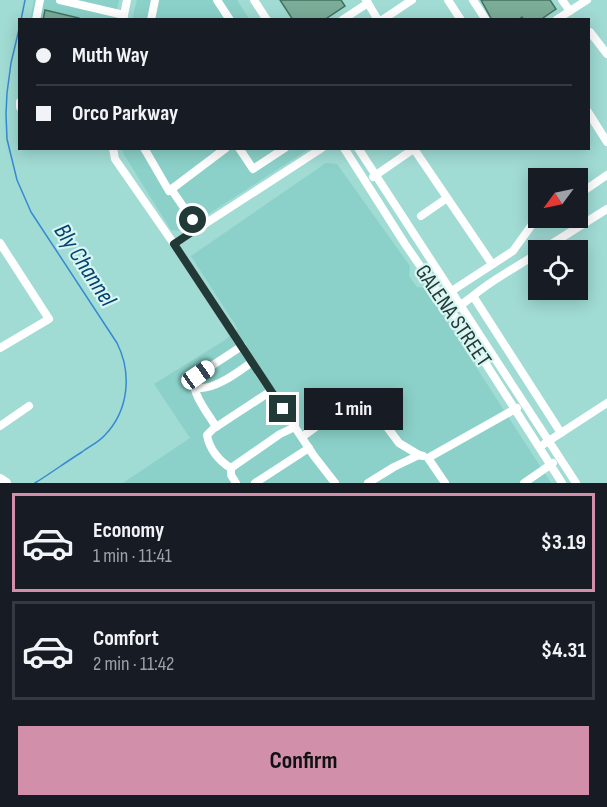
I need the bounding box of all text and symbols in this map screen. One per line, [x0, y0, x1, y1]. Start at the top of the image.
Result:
text: Muth Way [72, 42, 149, 69]
text: Orco Parkway [72, 100, 178, 127]
north arrow [528, 168, 588, 228]
map controls [528, 168, 588, 300]
route start [179, 206, 206, 233]
water label: Bly Channel [48, 218, 123, 312]
button: locate [528, 240, 588, 300]
street label: GALENA STREET [409, 260, 497, 372]
car [178, 357, 218, 393]
callout: 1 min [304, 388, 403, 430]
route end [269, 395, 296, 422]
text: 1 min [335, 397, 372, 421]
icon: car [21, 516, 75, 570]
text: Economy [93, 517, 164, 544]
text: $3.19 [541, 529, 586, 556]
text: 1 min · 11:41 [93, 544, 172, 568]
icon: car [21, 624, 75, 678]
text: Comfort [93, 625, 159, 652]
text: $4.31 [541, 637, 586, 664]
text: 2 min · 11:42 [93, 652, 174, 676]
button: Confirm [18, 726, 589, 795]

